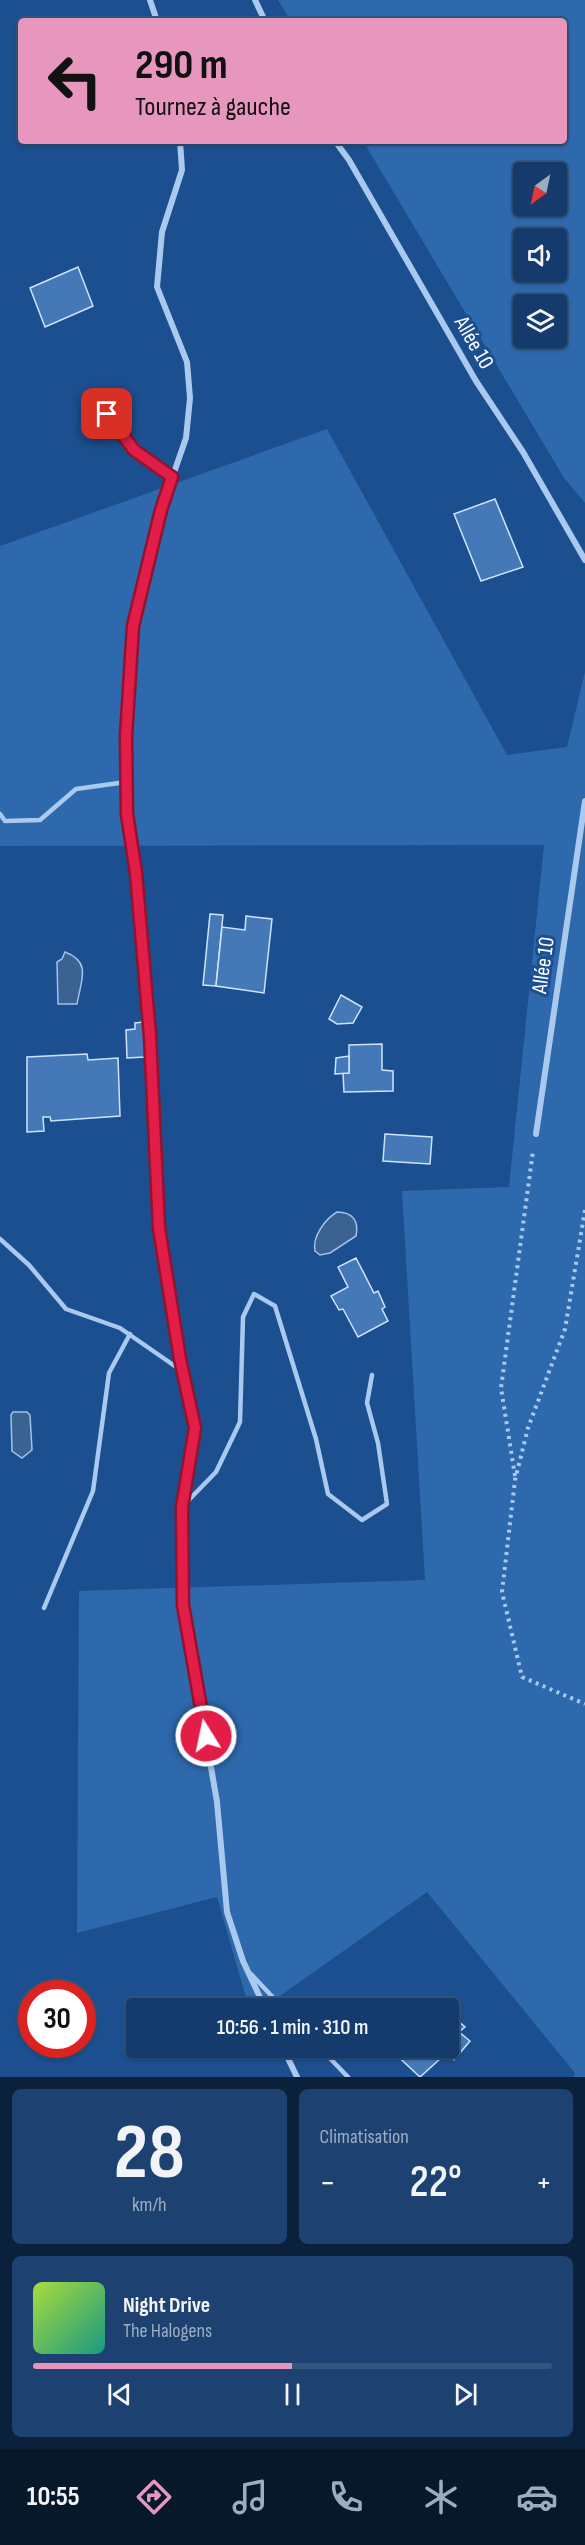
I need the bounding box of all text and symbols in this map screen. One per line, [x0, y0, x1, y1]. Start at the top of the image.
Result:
text: 290 m [135, 40, 228, 91]
icon: left [36, 42, 114, 120]
text: Tournez à gauche [135, 91, 291, 123]
north arrow [513, 162, 567, 216]
map controls [513, 162, 567, 348]
button: sound [513, 228, 567, 282]
button: layers [513, 294, 567, 348]
street label: Allée 10 [447, 311, 500, 374]
pin [81, 388, 132, 439]
icon: arrive [90, 397, 123, 430]
street label: Allée 10 [526, 935, 561, 996]
position arrow [174, 1704, 238, 1768]
speed limit sign: 30 [18, 1980, 96, 2058]
text: 10:56 · 1 min · 310 m [217, 2014, 368, 2041]
text: 28 [114, 2107, 185, 2200]
text: Climatisation [320, 2125, 409, 2149]
text: 22° [410, 2155, 462, 2210]
text: − [320, 2163, 336, 2203]
text: + [536, 2163, 552, 2203]
text: km/h [132, 2193, 167, 2217]
text: Night Drive [123, 2292, 210, 2319]
text: The Halogens [123, 2319, 212, 2343]
icon: previous [103, 2378, 136, 2411]
icon: pause [276, 2378, 309, 2411]
icon: next [449, 2378, 482, 2411]
icon: directions [133, 2476, 175, 2518]
icon: music [229, 2476, 271, 2518]
icon: phone [325, 2476, 367, 2518]
icon: climate [420, 2476, 462, 2518]
icon: car [516, 2476, 558, 2518]
text: 10:55 [27, 2481, 80, 2513]

